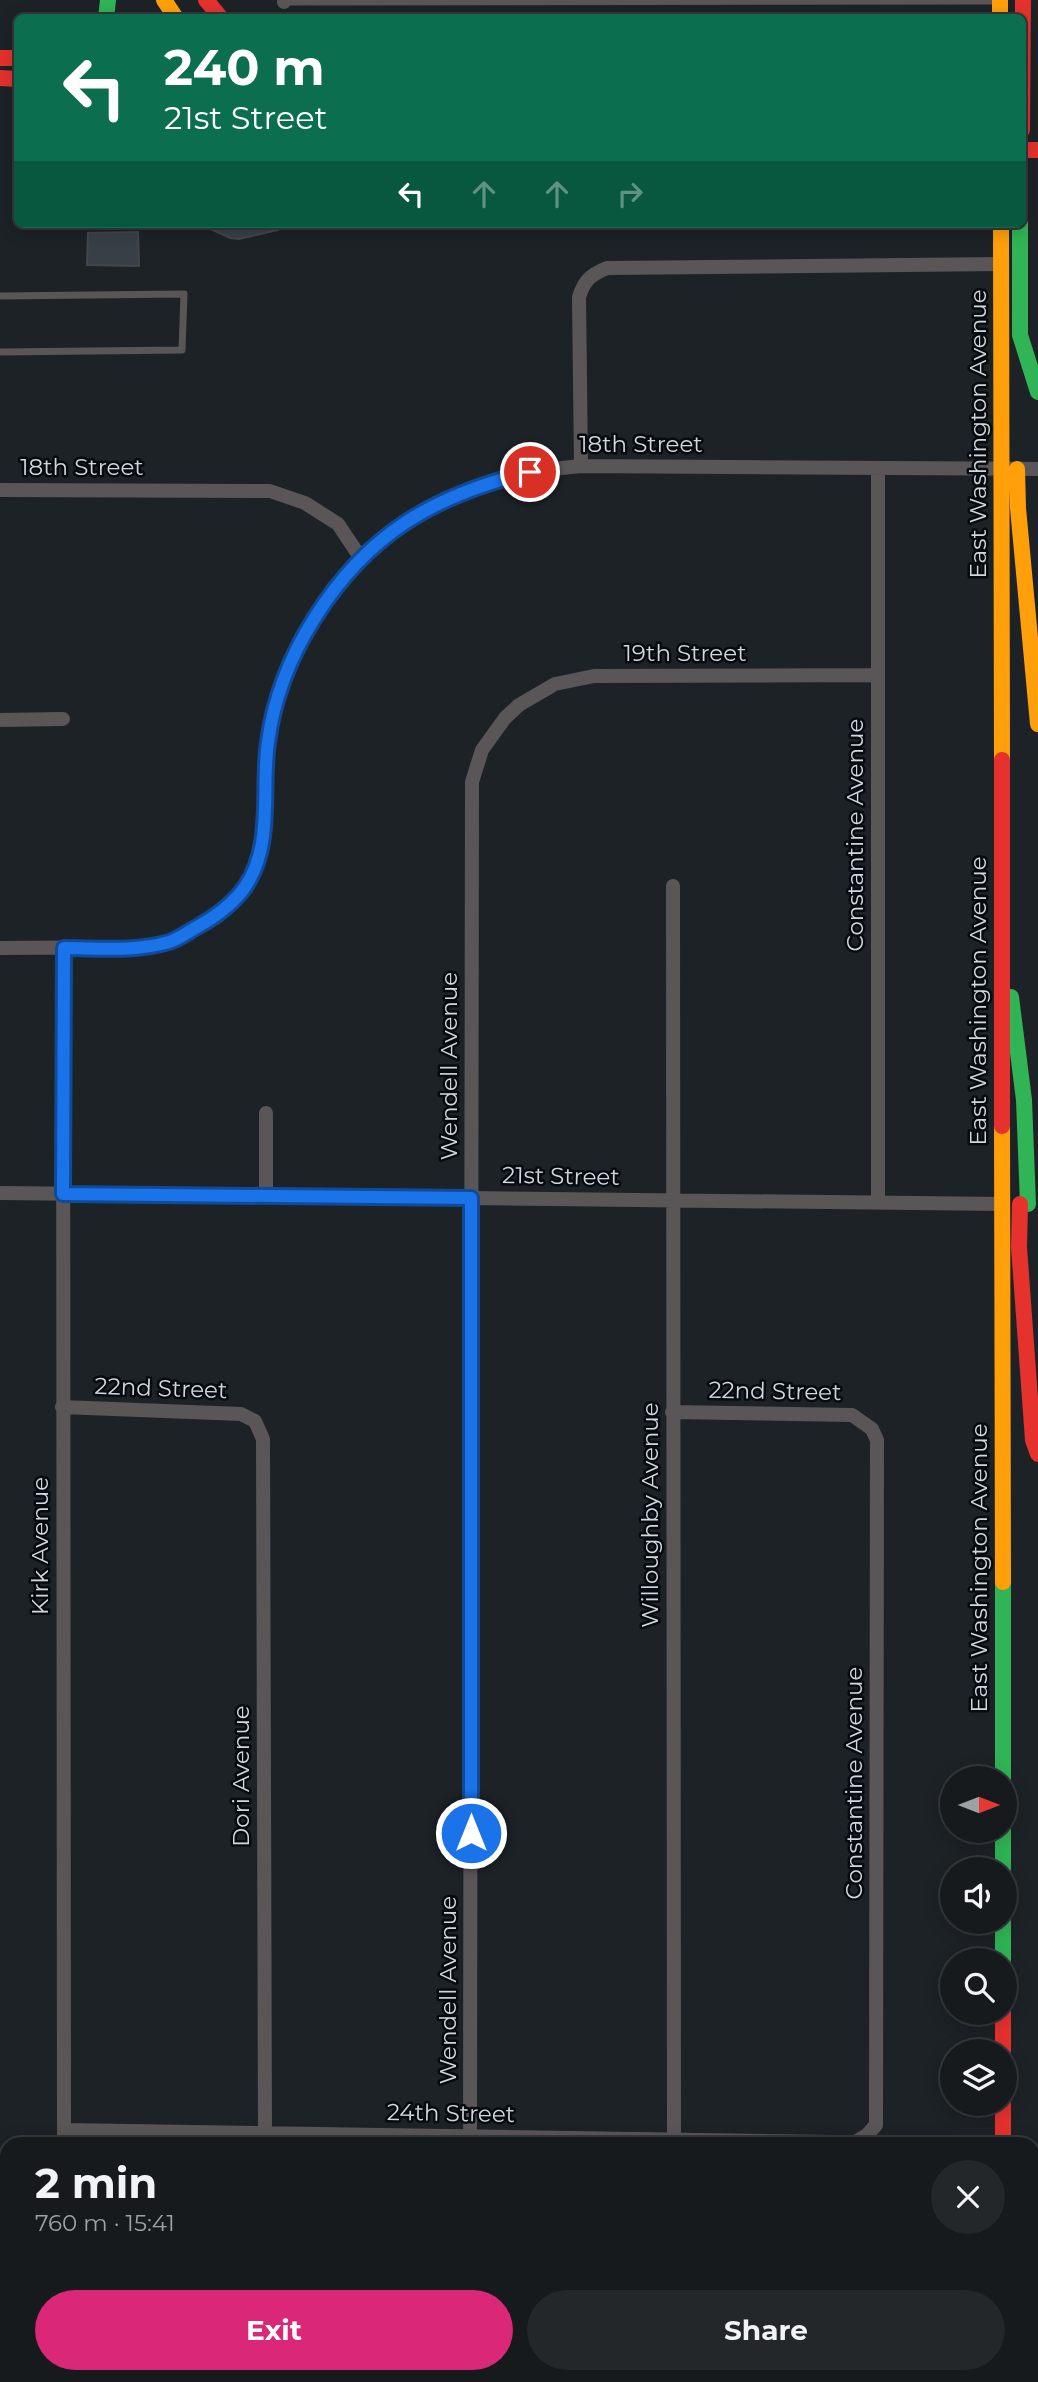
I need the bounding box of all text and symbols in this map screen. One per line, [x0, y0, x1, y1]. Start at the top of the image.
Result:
text: 240 m [164, 38, 325, 97]
icon: left [49, 42, 140, 133]
text: 21st Street [164, 98, 327, 137]
icon: left [392, 175, 430, 213]
icon: ahead [465, 175, 503, 213]
icon: ahead [538, 175, 576, 213]
icon: right [611, 175, 649, 213]
street label: East Washington Avenue [964, 289, 992, 579]
street label: 18th Street [579, 430, 703, 458]
pin [500, 442, 560, 502]
street label: 18th Street [20, 453, 144, 481]
icon: arrive [511, 453, 549, 491]
street label: 19th Street [624, 639, 747, 667]
street label: Constantine Avenue [841, 719, 869, 951]
street label: East Washington Avenue [964, 856, 992, 1146]
street label: Wendell Avenue [435, 972, 463, 1160]
street label: 21st Street [502, 1161, 620, 1191]
street label: 22nd Street [94, 1372, 228, 1404]
street label: 22nd Street [708, 1376, 842, 1406]
street label: Willoughby Avenue [636, 1402, 664, 1628]
street label: East Washington Avenue [965, 1423, 993, 1713]
street label: Kirk Avenue [26, 1477, 54, 1615]
street label: Constantine Avenue [840, 1667, 868, 1899]
street label: Dori Avenue [227, 1705, 255, 1847]
north arrow [940, 1766, 1017, 1843]
map controls [940, 1766, 1017, 2116]
position arrow [434, 1796, 508, 1870]
button: sound [940, 1857, 1017, 1934]
street label: Wendell Avenue [434, 1896, 462, 2084]
button: search [940, 1948, 1017, 2025]
button: layers [940, 2039, 1017, 2116]
street label: 24th Street [387, 2098, 515, 2128]
text: 2 min [35, 2157, 157, 2209]
button: close [931, 2160, 1005, 2234]
text: 760 m · 15:41 [35, 2209, 175, 2237]
button: Exit [35, 2290, 513, 2370]
button: Share [527, 2290, 1005, 2370]

